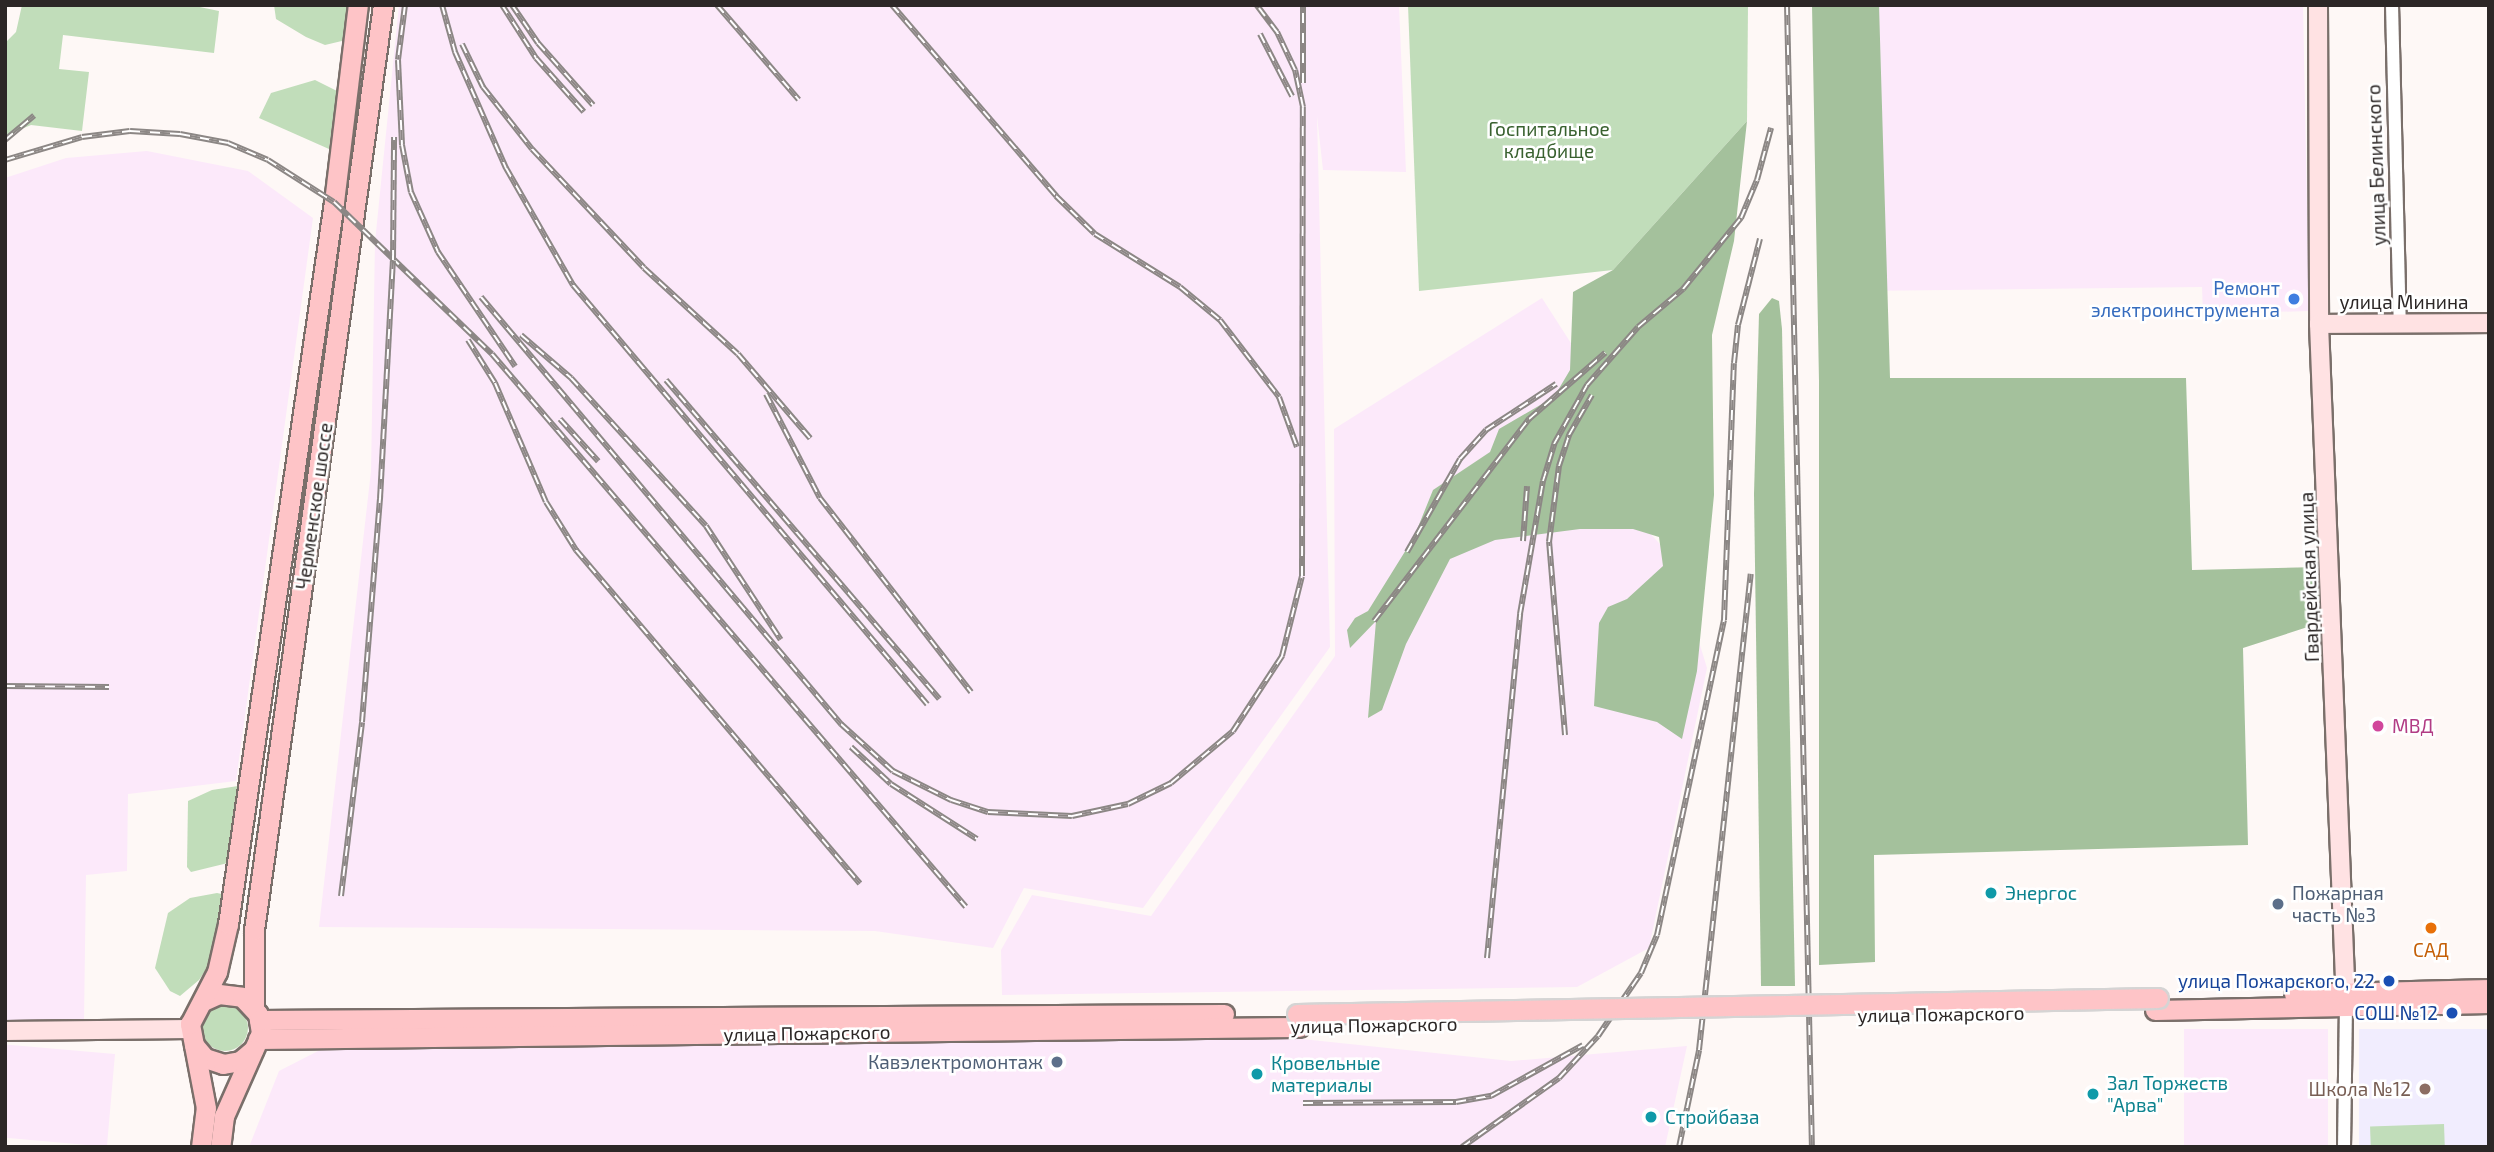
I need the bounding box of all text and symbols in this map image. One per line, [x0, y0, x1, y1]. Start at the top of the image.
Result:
street label: улица Белинского [2362, 84, 2390, 246]
park label: Госпитальное кладбище [1488, 118, 1610, 162]
place label: Ремонт электроинструмента [2091, 277, 2280, 321]
marker: Ремонт электроинструмента [2286, 291, 2302, 307]
street label: улица Минина [2340, 291, 2468, 313]
street label: Черменское шоссе [291, 421, 337, 591]
street label: Гвардейская улица [2295, 492, 2323, 662]
place label: МВД [2392, 715, 2434, 737]
marker: МВД [2370, 718, 2386, 734]
place label: Энергос [2005, 882, 2077, 904]
place label: Пожарная часть №3 [2292, 882, 2384, 926]
marker: Энергос [1983, 885, 1999, 901]
marker: Пожарная часть №3 [2270, 896, 2286, 912]
marker: САД [2423, 920, 2439, 936]
place label: САД [2413, 939, 2449, 961]
place label: улица Пожарского, 22 [2178, 970, 2375, 992]
marker: улица Пожарского, 22 [2381, 973, 2397, 989]
street label: улица Пожарского [1857, 1001, 2025, 1027]
place label: СОШ №12 [2354, 1002, 2438, 1024]
marker: СОШ №12 [2444, 1005, 2460, 1021]
street label: улица Пожарского [1290, 1012, 1458, 1038]
street label: улица Пожарского [723, 1020, 891, 1046]
place label: Кавэлектромонтаж [868, 1051, 1043, 1073]
place label: Кровельные материалы [1271, 1052, 1381, 1096]
marker: Кавэлектромонтаж [1049, 1054, 1065, 1070]
marker: Кровельные материалы [1249, 1066, 1265, 1082]
place label: Зал Торжеств "Арва" [2107, 1072, 2228, 1116]
place label: Школа №12 [2309, 1078, 2411, 1100]
marker: Школа №12 [2417, 1081, 2433, 1097]
marker: Зал Торжеств "Арва" [2085, 1086, 2101, 1102]
place label: Стройбаза [1665, 1106, 1760, 1128]
marker: Стройбаза [1643, 1109, 1659, 1125]

